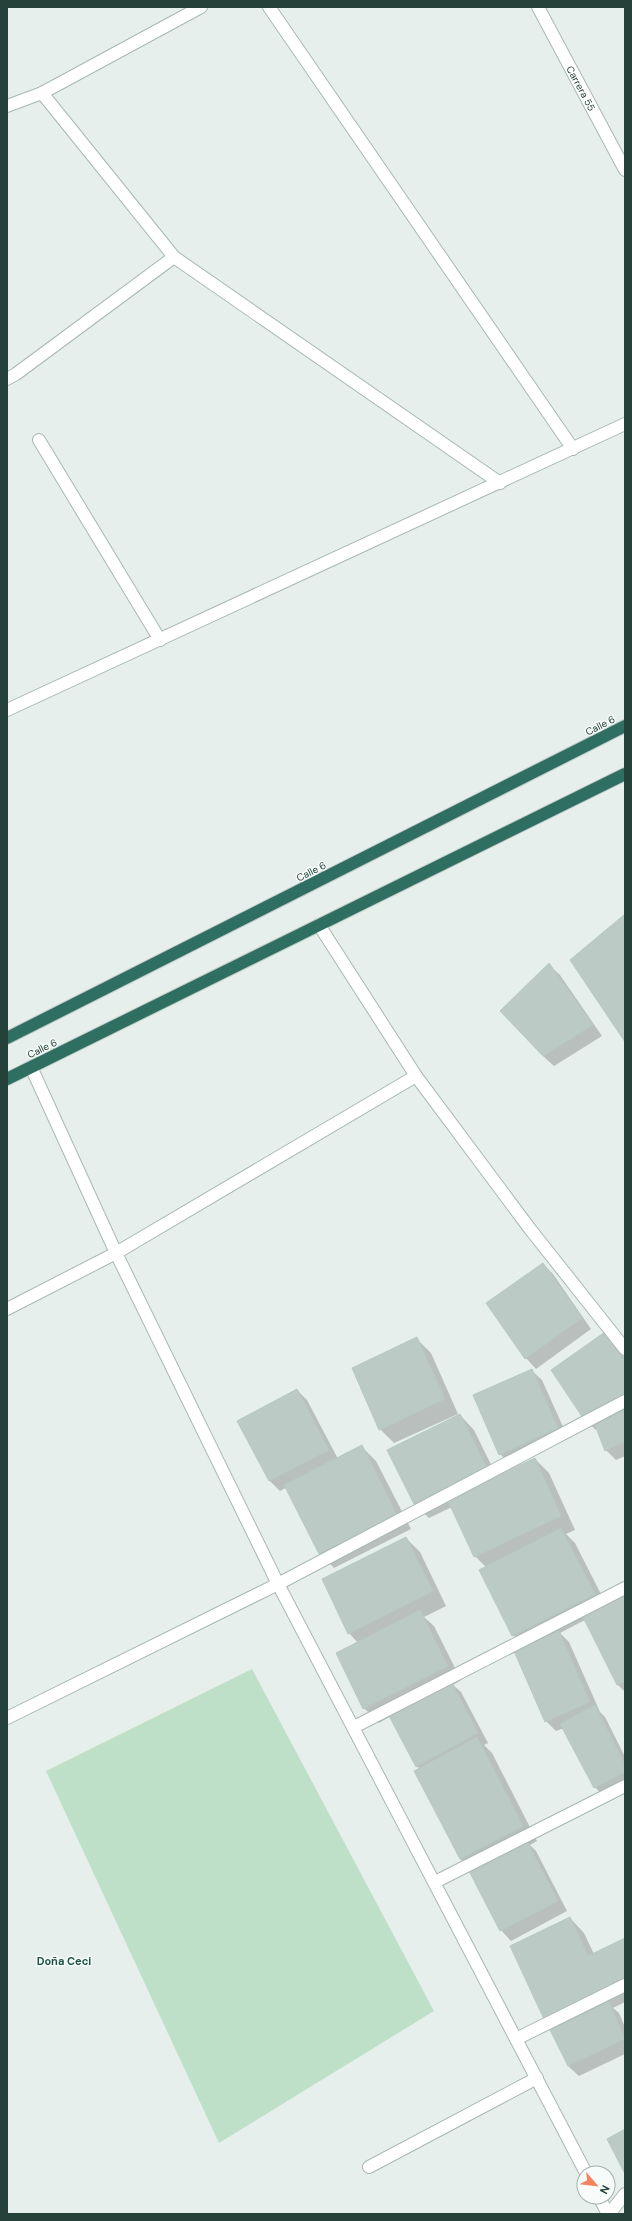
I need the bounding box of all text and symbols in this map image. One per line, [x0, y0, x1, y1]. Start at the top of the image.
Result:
street label: Carrera 55 [563, 63, 598, 113]
street label: Calle 6 [583, 712, 617, 738]
street label: Calle 6 [294, 858, 328, 884]
street label: Calle 6 [25, 1036, 59, 1061]
district label: Doña Ceci [37, 1954, 91, 1968]
north arrow [576, 2165, 616, 2205]
text: N [597, 2183, 613, 2197]

